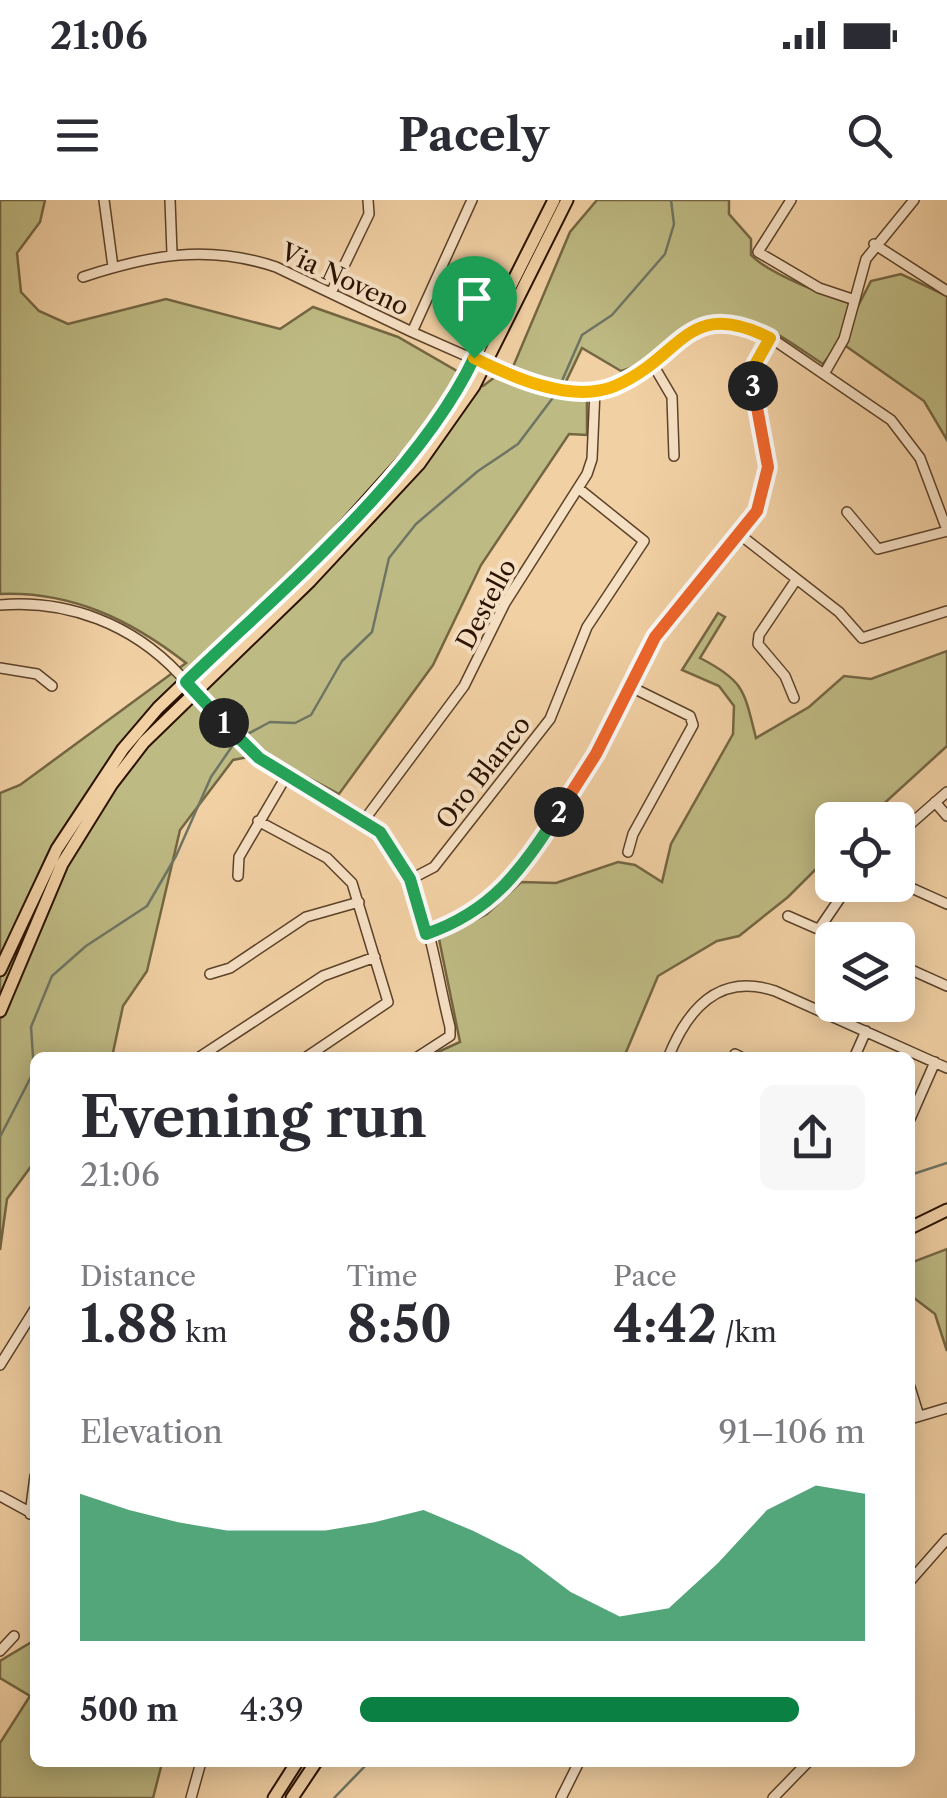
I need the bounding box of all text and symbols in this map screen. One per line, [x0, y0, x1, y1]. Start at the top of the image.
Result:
text: 21:06 [50, 12, 148, 59]
text: Pacely [398, 107, 549, 163]
icon: menu [50, 108, 105, 163]
icon: search [842, 108, 897, 163]
street label: Via Noveno [275, 236, 414, 323]
pin [432, 256, 517, 359]
icon: arrive [447, 271, 502, 326]
pin: 3 [728, 361, 778, 411]
text: 3 [745, 369, 761, 403]
street label: Destello [450, 554, 523, 655]
pin: 1 [199, 698, 249, 748]
text: 1 [218, 706, 230, 740]
street label: Oro Blanco [430, 710, 537, 835]
pin: 2 [534, 787, 584, 837]
text: 2 [551, 795, 567, 829]
map controls [815, 802, 915, 1022]
button: locate [815, 802, 915, 902]
button: layers [815, 922, 915, 1022]
text: Evening run [80, 1084, 427, 1151]
button: share [760, 1085, 865, 1190]
text: 21:06 [80, 1155, 160, 1194]
text: Distance [80, 1259, 196, 1293]
text: Time [347, 1259, 417, 1293]
text: Pace [613, 1259, 677, 1293]
text: 1.88 [80, 1293, 178, 1355]
text: 8:50 [347, 1293, 452, 1355]
text: 4:42 [613, 1293, 717, 1355]
text: km [178, 1315, 228, 1349]
text: /km [717, 1315, 777, 1349]
text: Elevation [80, 1412, 223, 1451]
text: 91–106 m [719, 1412, 865, 1451]
text: 500 m [80, 1690, 178, 1729]
text: 4:39 [240, 1690, 304, 1729]

